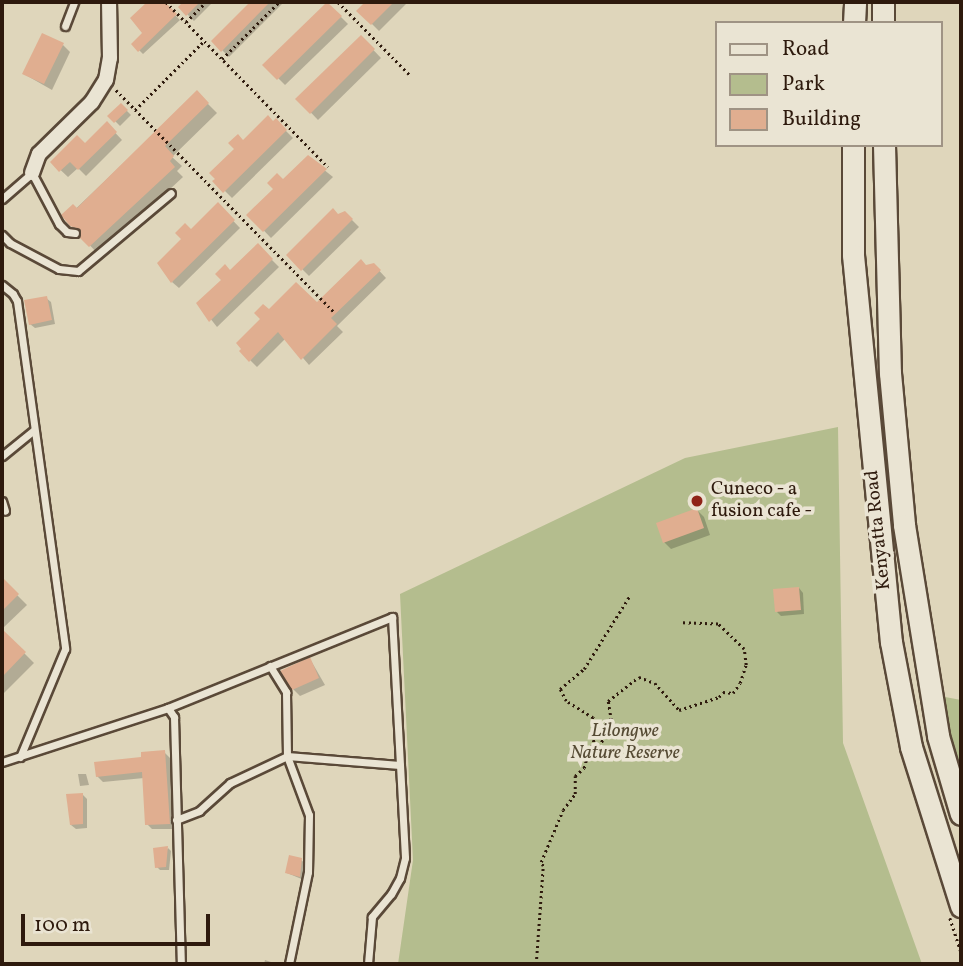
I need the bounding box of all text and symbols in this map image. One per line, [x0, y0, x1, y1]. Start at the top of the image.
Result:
legend [715, 21, 942, 147]
text: Road [782, 35, 829, 64]
text: Park [782, 70, 825, 99]
text: Building [782, 105, 861, 134]
street label: Kenyatta Road [861, 469, 897, 591]
place label: Cuneco - a fusion cafe - [711, 479, 813, 523]
marker: Cuneco - a fusion cafe - [689, 493, 705, 509]
park label: Lilongwe Nature Reserve [570, 721, 680, 765]
scale bar [24, 900, 214, 944]
text: 100 m [34, 911, 91, 940]

